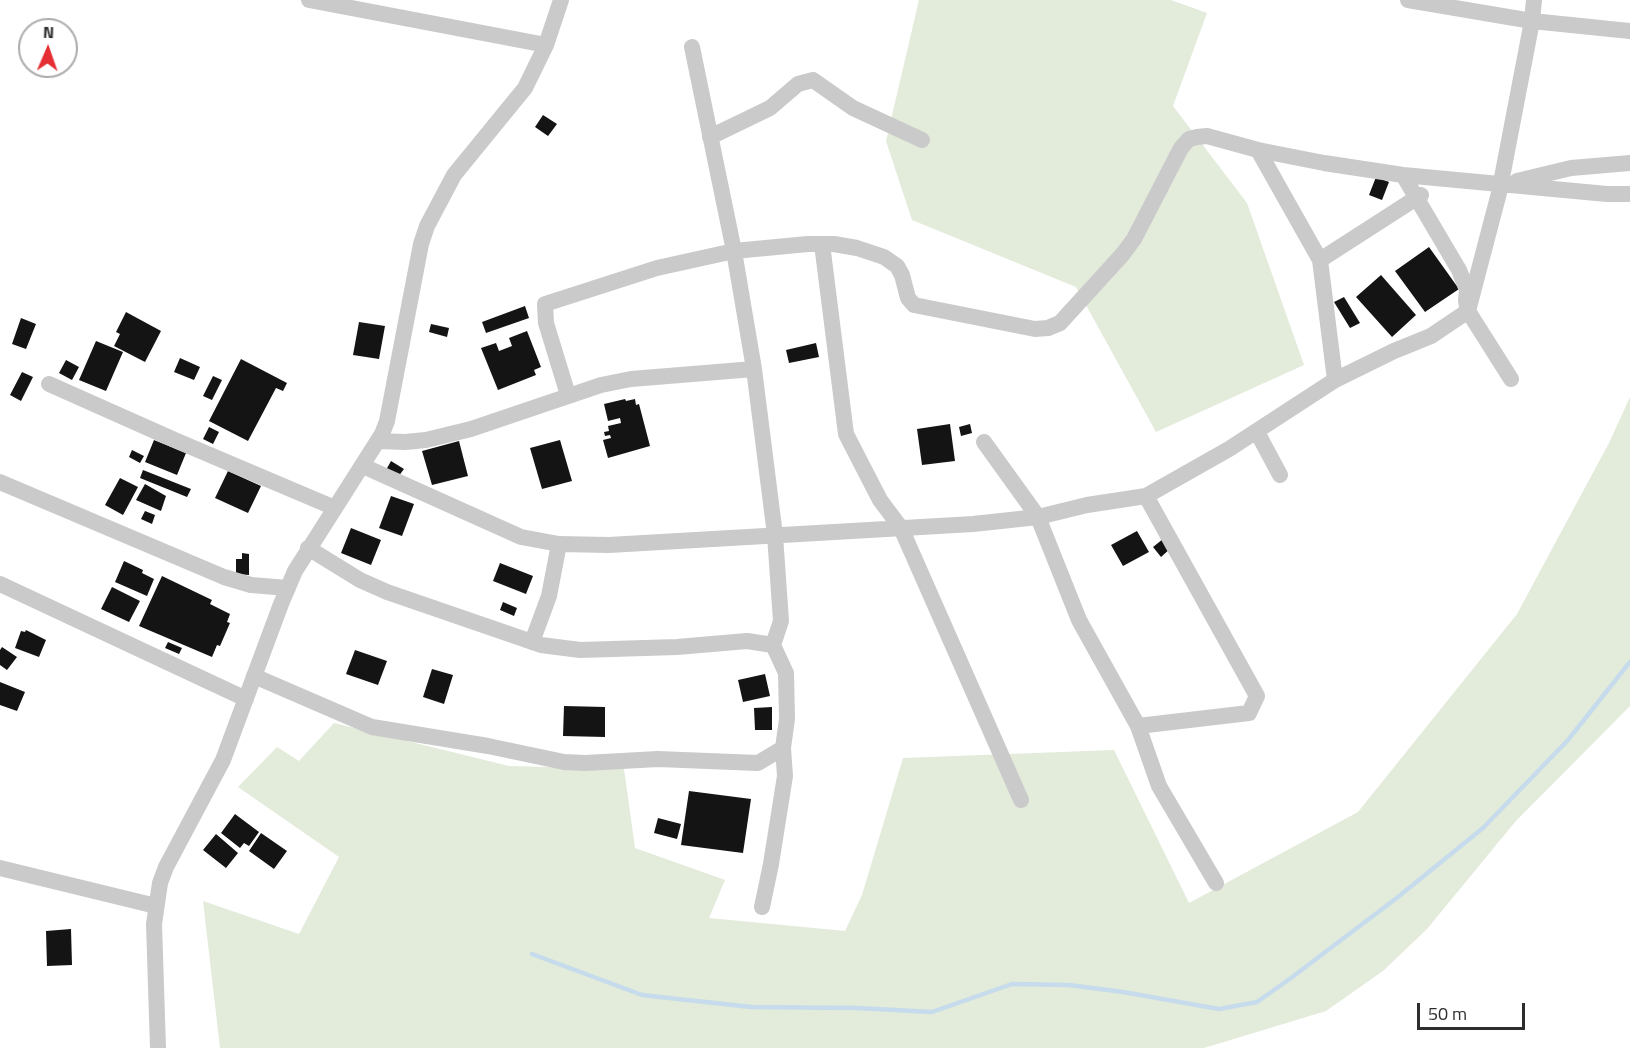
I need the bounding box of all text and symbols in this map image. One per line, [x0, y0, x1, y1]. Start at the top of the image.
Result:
north arrow [18, 18, 78, 78]
text: N [43, 20, 55, 44]
scale bar [1420, 991, 1528, 1029]
text: 50 m [1428, 1000, 1467, 1027]

